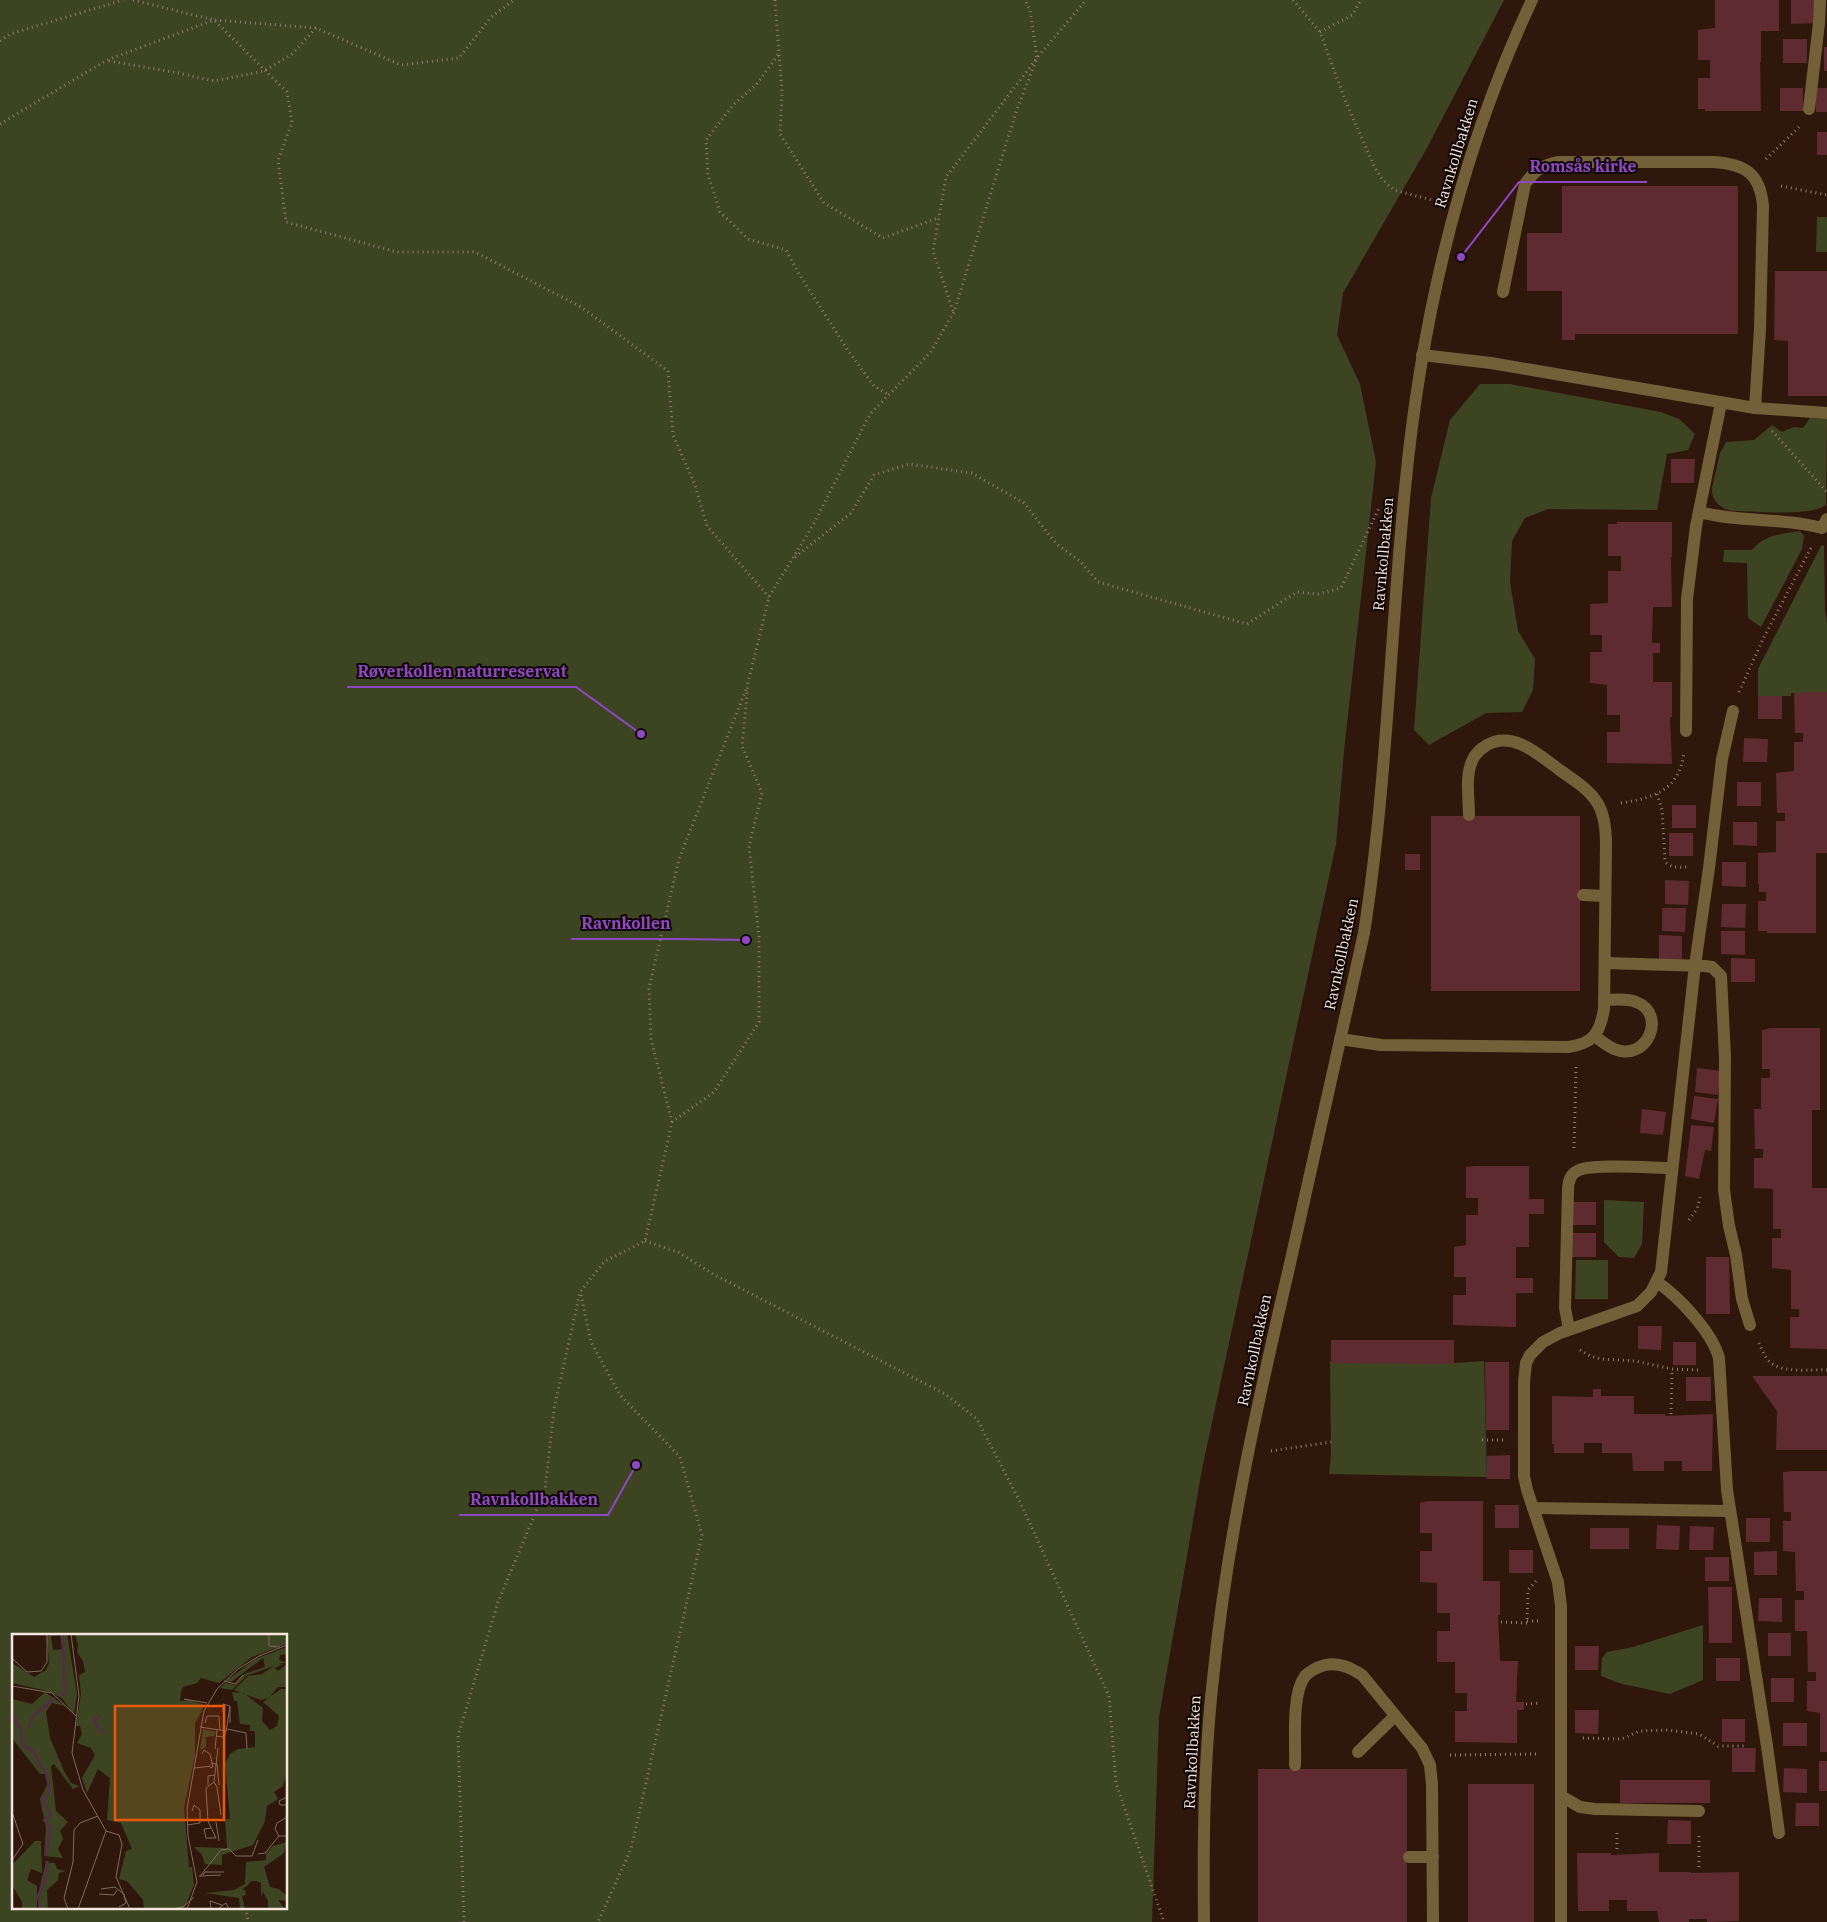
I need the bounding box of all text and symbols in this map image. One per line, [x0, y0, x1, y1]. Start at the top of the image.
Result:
street label: Ravnkollbakken [1430, 95, 1482, 210]
callout: Romsås kirke [1519, 151, 1647, 182]
text: Romsås kirke [1529, 156, 1637, 176]
street label: Ravnkollbakken [1369, 496, 1397, 612]
callout: Røverkollen naturreservat [347, 656, 576, 687]
text: Røverkollen naturreservat [357, 661, 567, 681]
street label: Ravnkollbakken [1320, 896, 1362, 1012]
callout: Ravnkollen [571, 908, 680, 939]
text: Ravnkollen [581, 913, 671, 933]
street label: Ravnkollbakken [1233, 1292, 1275, 1408]
callout: Ravnkollbakken [459, 1484, 608, 1515]
text: Ravnkollbakken [470, 1489, 599, 1509]
inset map [12, 1634, 288, 1910]
street label: Ravnkollbakken [1180, 1694, 1204, 1809]

